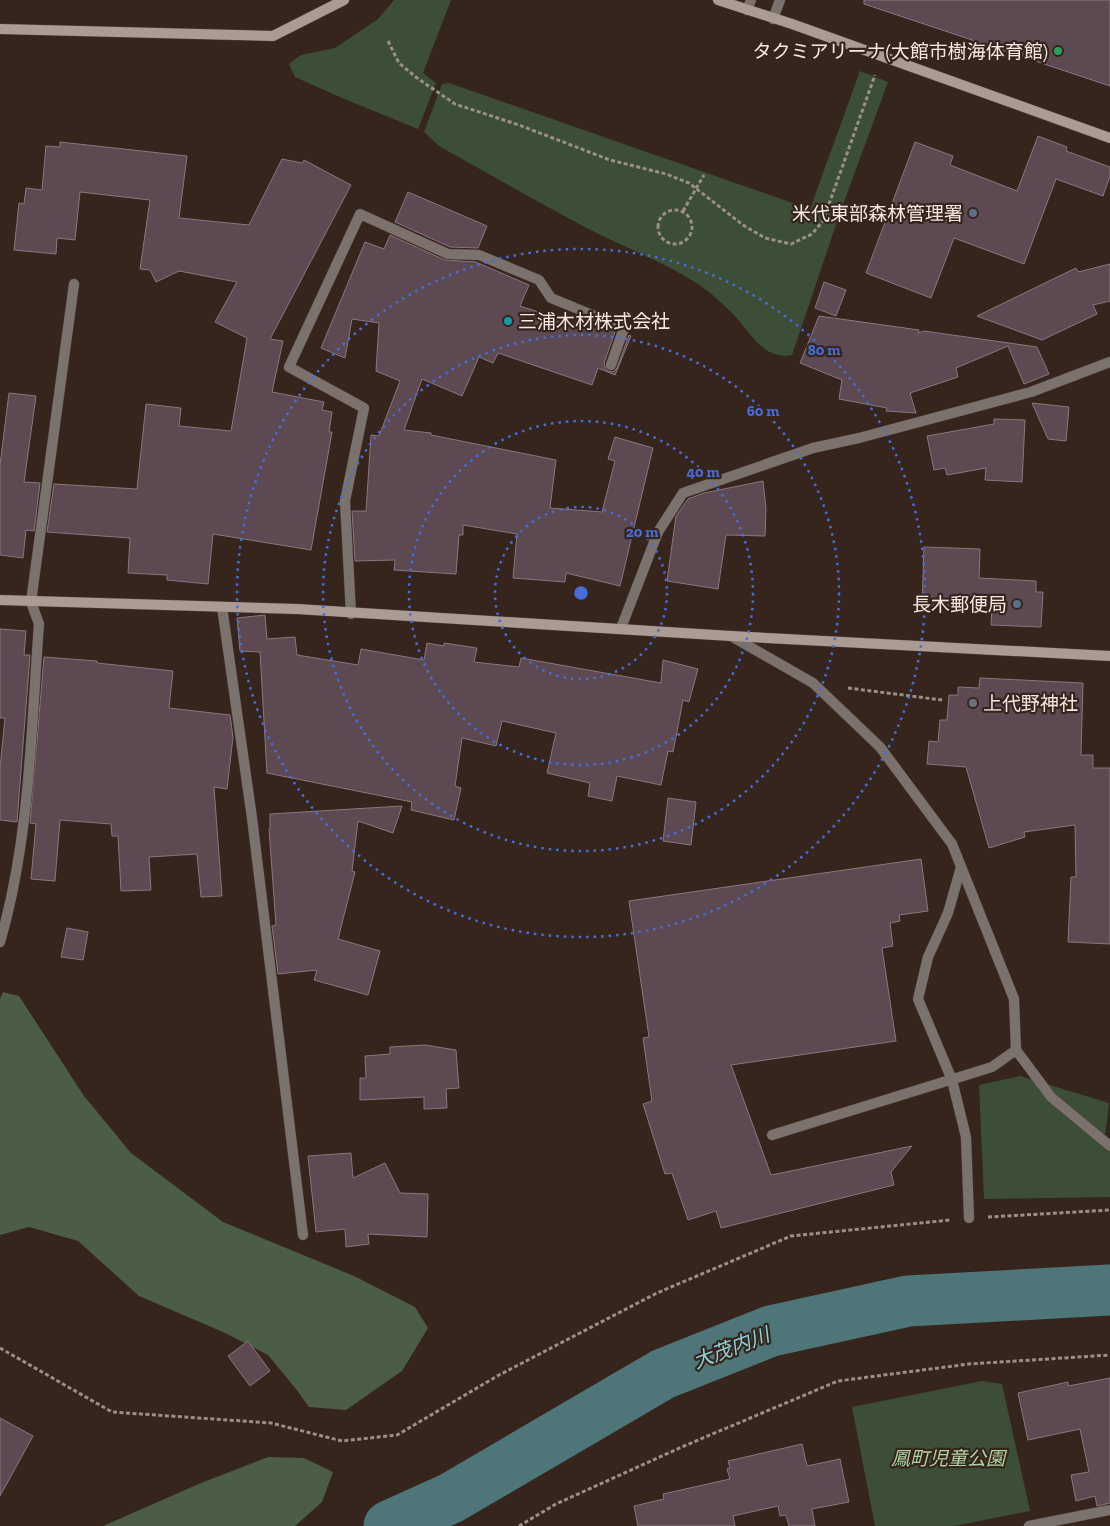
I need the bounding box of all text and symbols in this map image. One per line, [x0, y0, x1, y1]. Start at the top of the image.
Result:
place label: タクミアリーナ(大館市樹海体育館) [753, 40, 1048, 63]
marker: タクミアリーナ(大館市樹海体育館) [1052, 45, 1064, 57]
place label: 米代東部森林管理署 [792, 202, 963, 225]
marker: 米代東部森林管理署 [967, 207, 979, 219]
place label: 三浦木材株式会社 [518, 310, 670, 333]
marker: 三浦木材株式会社 [502, 315, 514, 327]
text: 80 m [808, 341, 840, 359]
text: 60 m [747, 402, 779, 420]
text: 40 m [686, 463, 720, 481]
text: 20 m [626, 523, 658, 541]
centre of rings [572, 584, 590, 602]
place label: 長木郵便局 [912, 593, 1007, 616]
marker: 長木郵便局 [1011, 598, 1023, 610]
place label: 上代野神社 [983, 692, 1078, 715]
marker: 上代野神社 [967, 697, 979, 709]
water label: 大茂内川 [689, 1322, 775, 1374]
park label: 鳳町児童公園 [891, 1447, 1008, 1470]

